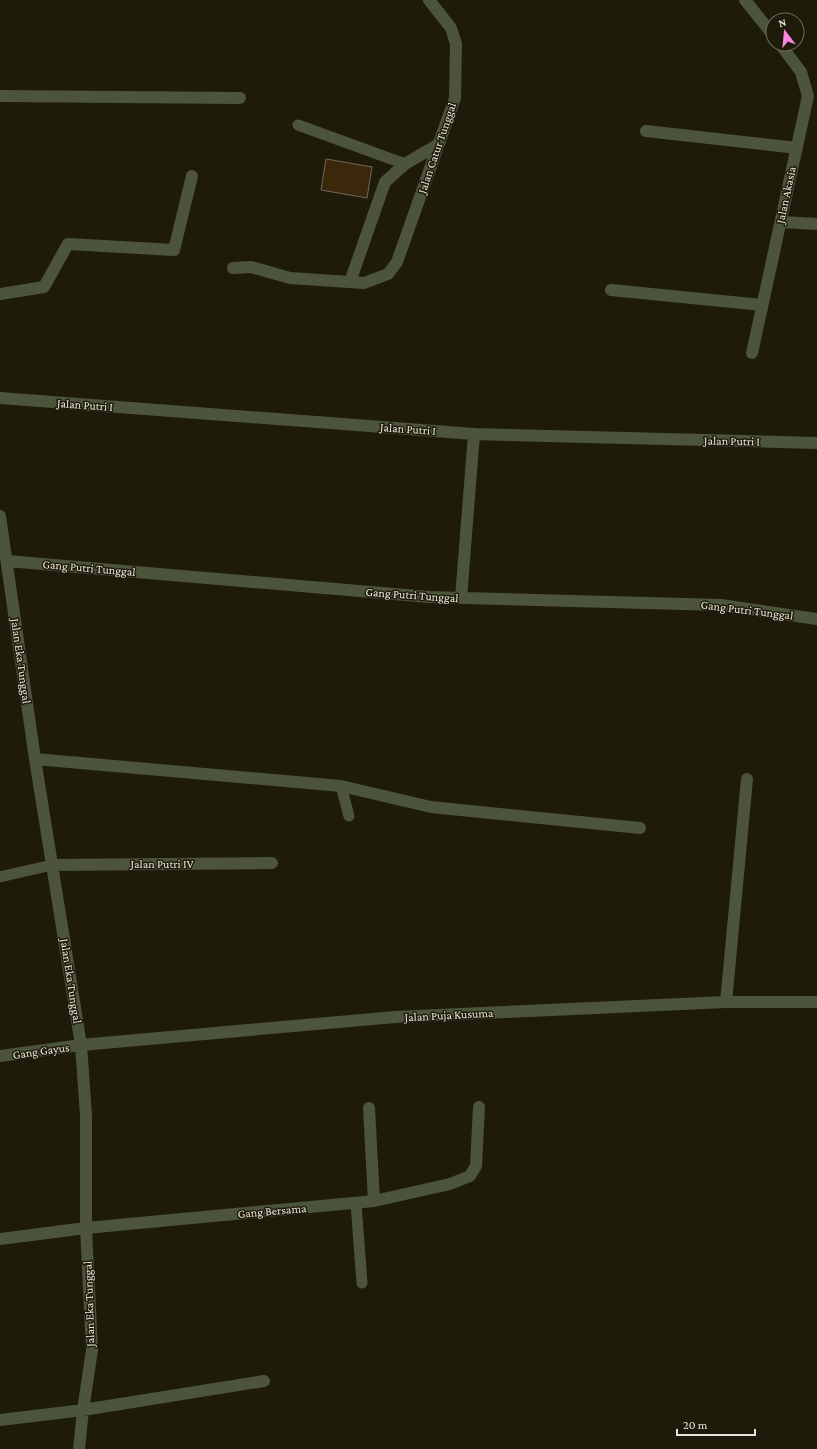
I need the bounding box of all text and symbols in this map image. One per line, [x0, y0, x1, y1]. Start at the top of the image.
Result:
north arrow [765, 12, 805, 52]
text: N [777, 15, 788, 29]
street label: Jalan Catur Tunggal [415, 101, 459, 196]
street label: Jalan Akasia [773, 165, 799, 226]
street label: Jalan Putri I [56, 396, 114, 414]
street label: Jalan Putri I [379, 420, 437, 438]
street label: Jalan Putri I [703, 433, 761, 448]
street label: Gang Putri Tunggal [42, 557, 136, 579]
street label: Gang Putri Tunggal [365, 585, 459, 605]
street label: Gang Putri Tunggal [700, 597, 794, 623]
street label: Jalan Eka Tunggal [8, 616, 34, 705]
street label: Jalan Putri IV [129, 857, 194, 871]
street label: Jalan Eka Tunggal [57, 936, 85, 1025]
street label: Jalan Puja Kusuma [403, 1006, 494, 1024]
street label: Gang Gayus [12, 1040, 71, 1062]
street label: Gang Bersama [237, 1201, 307, 1221]
street label: Jalan Eka Tunggal [81, 1261, 98, 1348]
scale bar [677, 1411, 755, 1437]
text: 20 m [683, 1418, 708, 1432]

